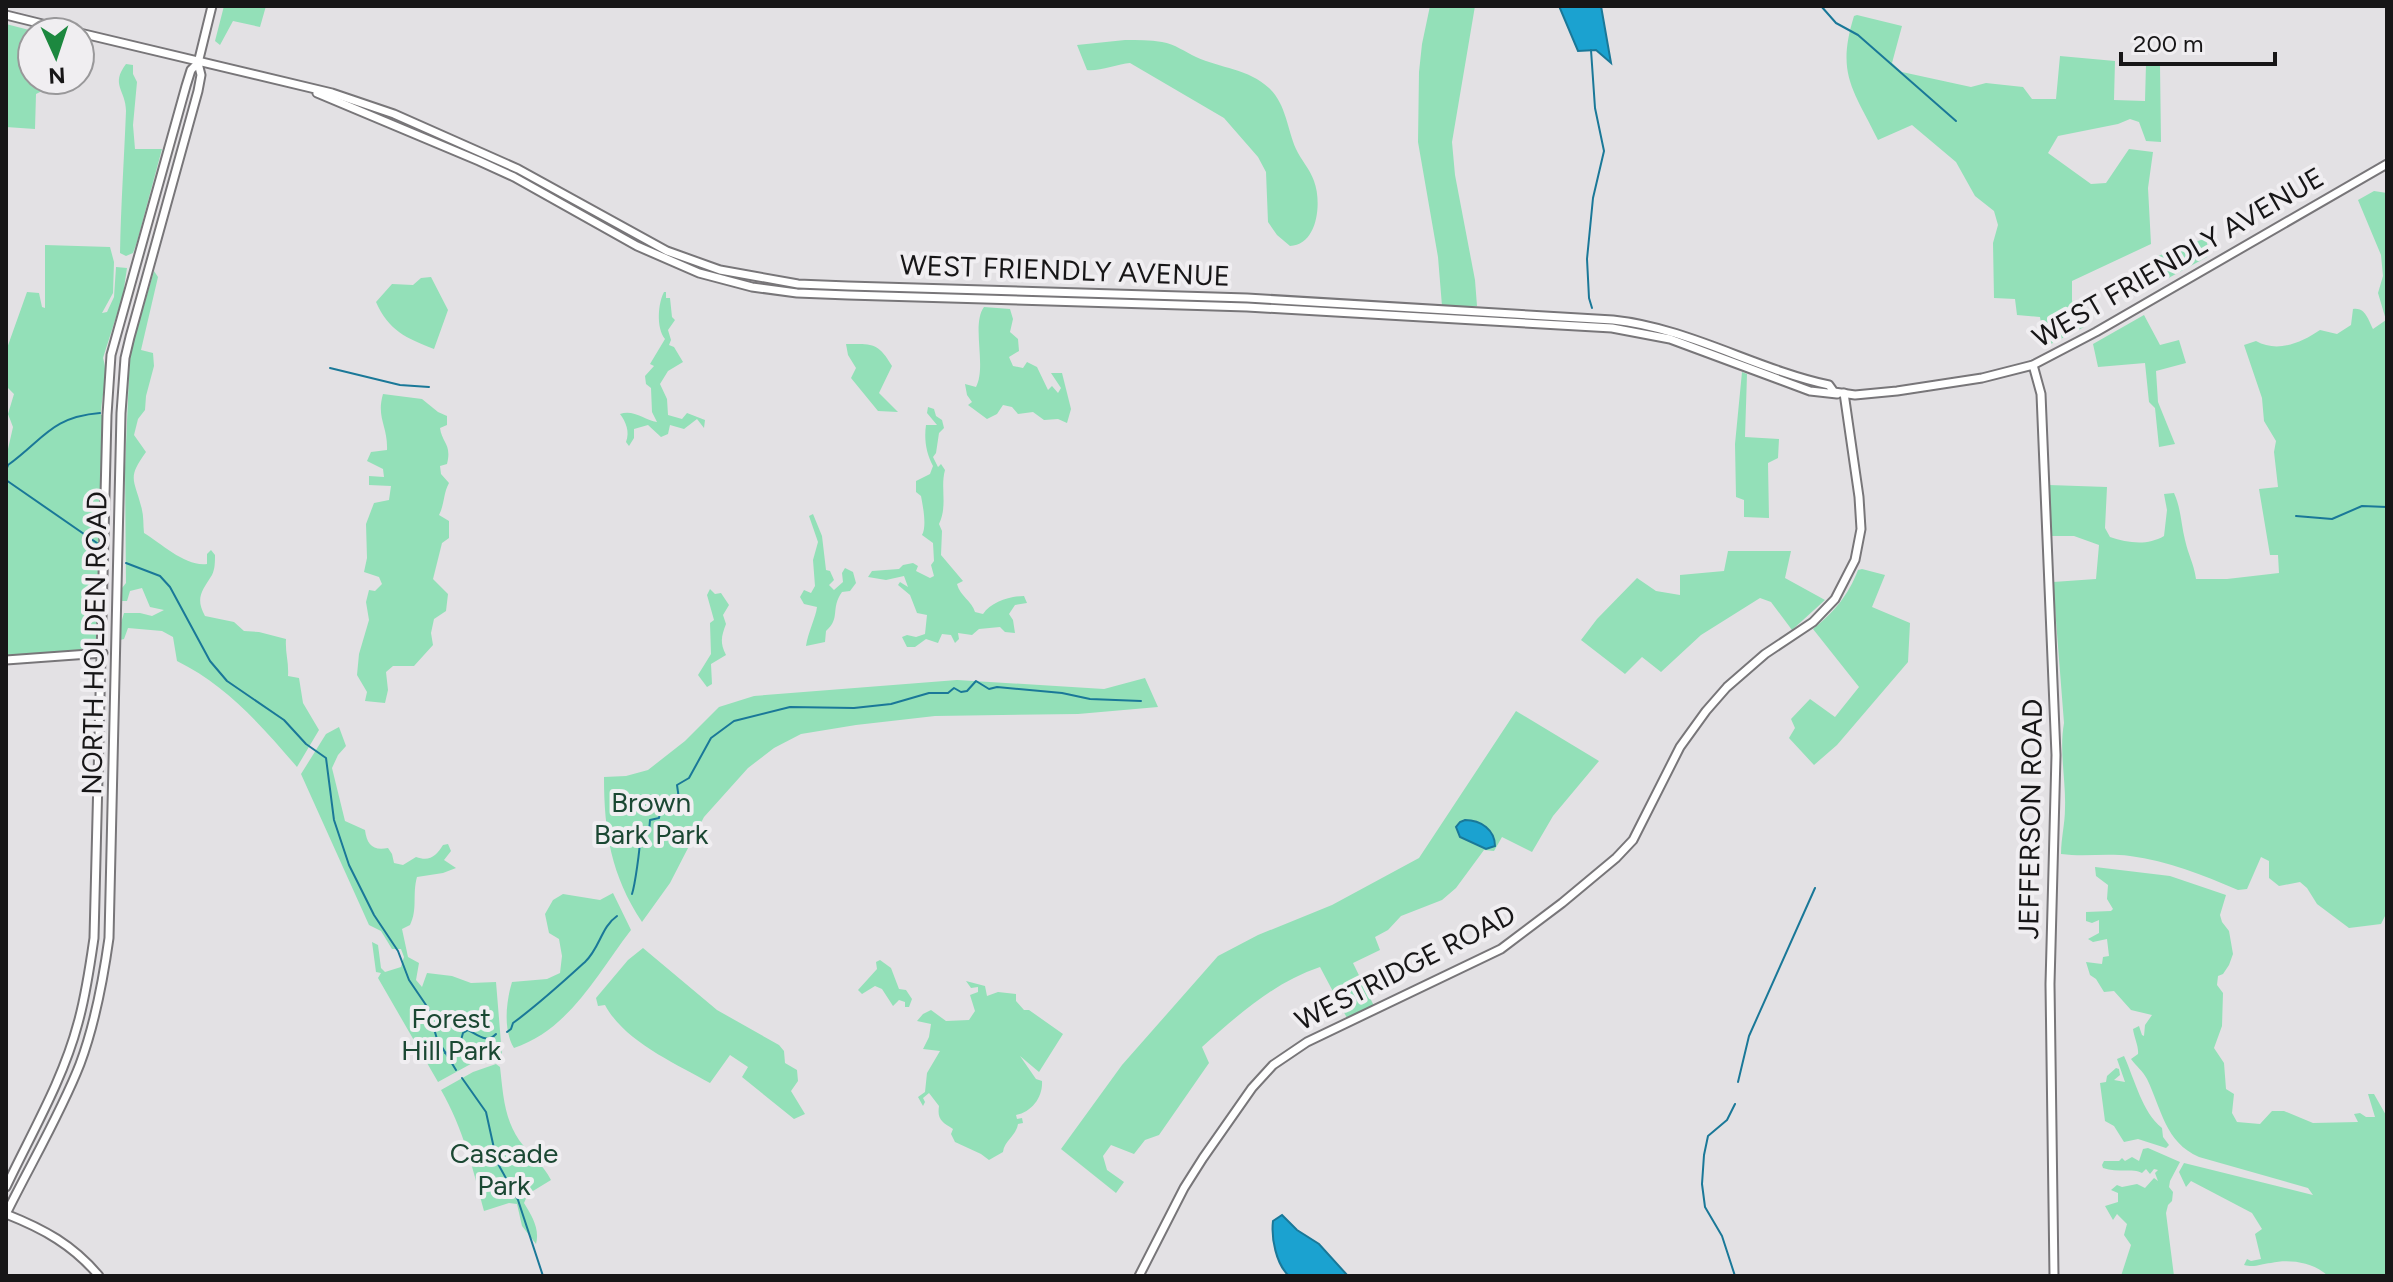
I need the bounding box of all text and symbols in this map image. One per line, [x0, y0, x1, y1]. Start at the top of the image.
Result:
north arrow [16, 16, 96, 96]
scale bar [2121, 16, 2275, 66]
text: 200 m [2133, 29, 2204, 58]
text: N [48, 62, 66, 89]
street label: WEST FRIENDLY AVENUE [2026, 160, 2330, 354]
street label: WEST FRIENDLY AVENUE [899, 247, 1231, 293]
street label: NORTH HOLDEN ROAD [74, 491, 114, 795]
street label: JEFFERSON ROAD [2011, 698, 2049, 940]
park label: Brown Bark Park [594, 785, 709, 851]
street label: WESTRIDGE ROAD [1289, 897, 1521, 1037]
park label: Forest Hill Park [401, 1001, 501, 1067]
park label: Cascade Park [450, 1136, 558, 1202]

